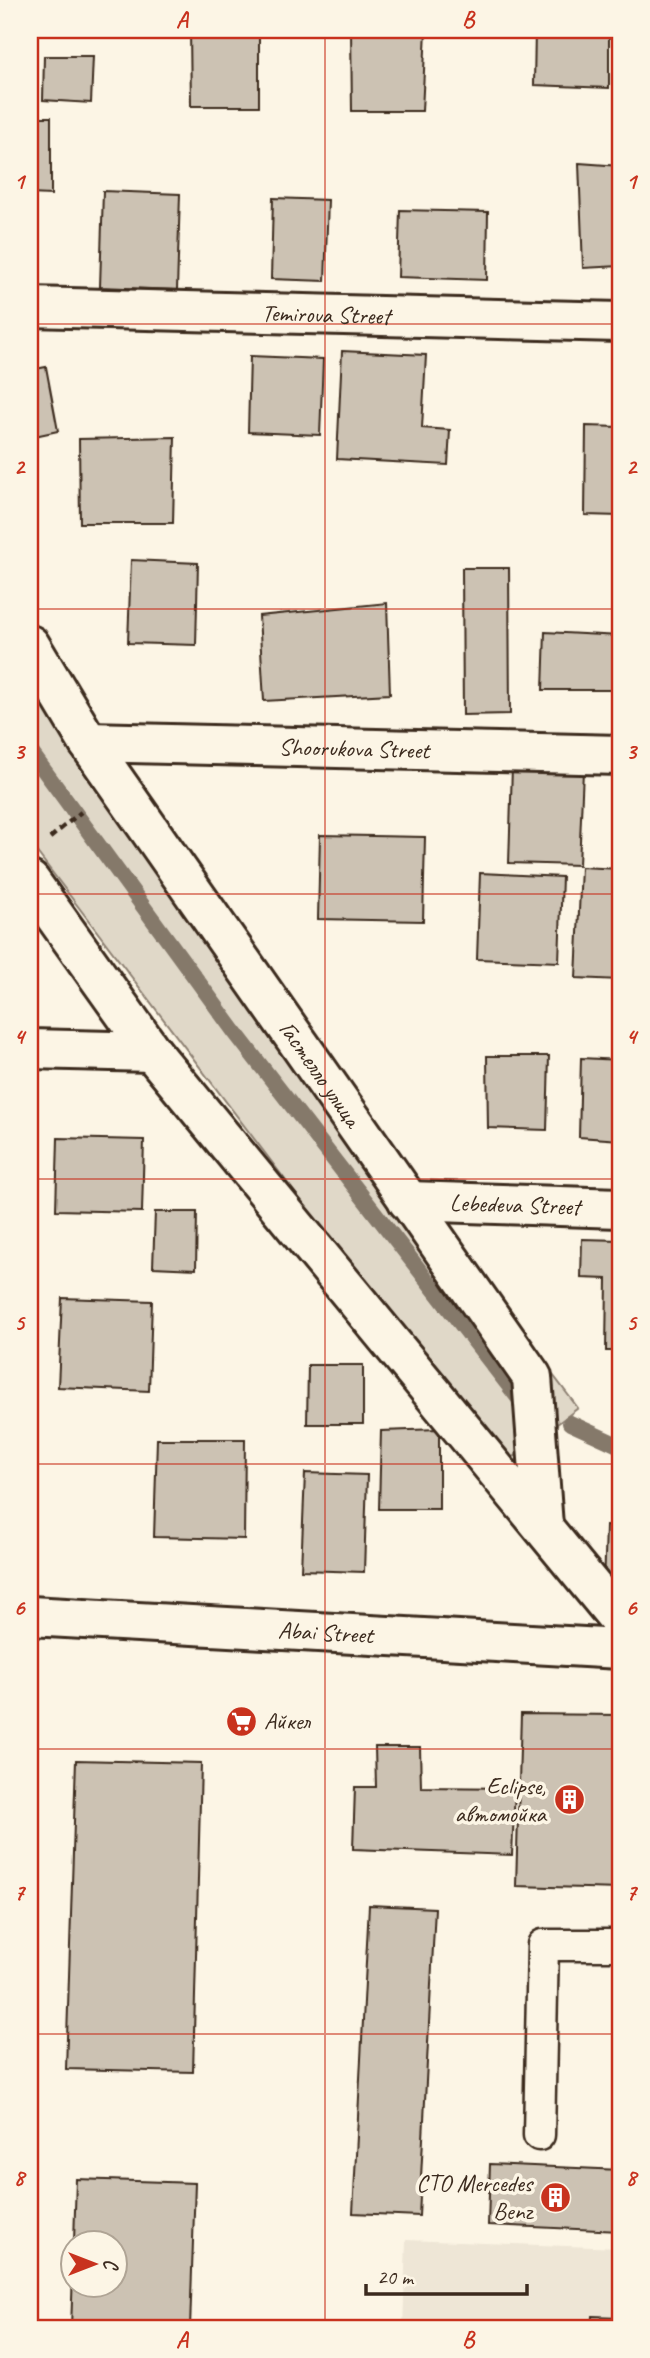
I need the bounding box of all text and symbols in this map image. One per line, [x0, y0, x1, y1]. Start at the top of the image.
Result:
text: A [176, 5, 190, 34]
text: B [462, 5, 476, 34]
text: 1 [14, 167, 27, 196]
text: 1 [626, 167, 639, 196]
street label: Temirova Street [261, 298, 393, 331]
text: 2 [14, 452, 27, 481]
text: 2 [626, 452, 639, 481]
street label: Shoorukova Street [278, 732, 432, 765]
text: 3 [14, 737, 27, 766]
text: 3 [626, 737, 639, 766]
street label: Гастелло улица [273, 1015, 369, 1135]
text: 4 [14, 1022, 27, 1051]
text: 4 [626, 1022, 639, 1051]
street label: Lebedeva Street [449, 1187, 584, 1222]
text: 5 [14, 1308, 26, 1337]
text: 5 [626, 1308, 638, 1337]
text: 6 [14, 1593, 27, 1622]
text: 6 [626, 1593, 639, 1622]
street label: Abai Street [277, 1615, 376, 1650]
supermarket icon: Айкел [224, 1704, 258, 1738]
place label: Айкел [264, 1706, 311, 1736]
place label: Eclipse, автомойка [455, 1771, 548, 1829]
building icon: Eclipse, автомойка [552, 1783, 586, 1817]
text: 7 [14, 1878, 27, 1907]
text: 7 [626, 1878, 639, 1907]
text: 8 [14, 2163, 27, 2192]
text: 8 [626, 2163, 639, 2192]
place label: СТО Mercedes Benz [416, 2168, 535, 2226]
building icon: СТО Mercedes Benz [538, 2180, 572, 2214]
north arrow [60, 2228, 130, 2298]
scale bar [366, 2253, 528, 2297]
text: С [98, 2259, 122, 2271]
text: 20 m [377, 2264, 415, 2290]
text: A [176, 2325, 190, 2354]
text: B [462, 2325, 476, 2354]

